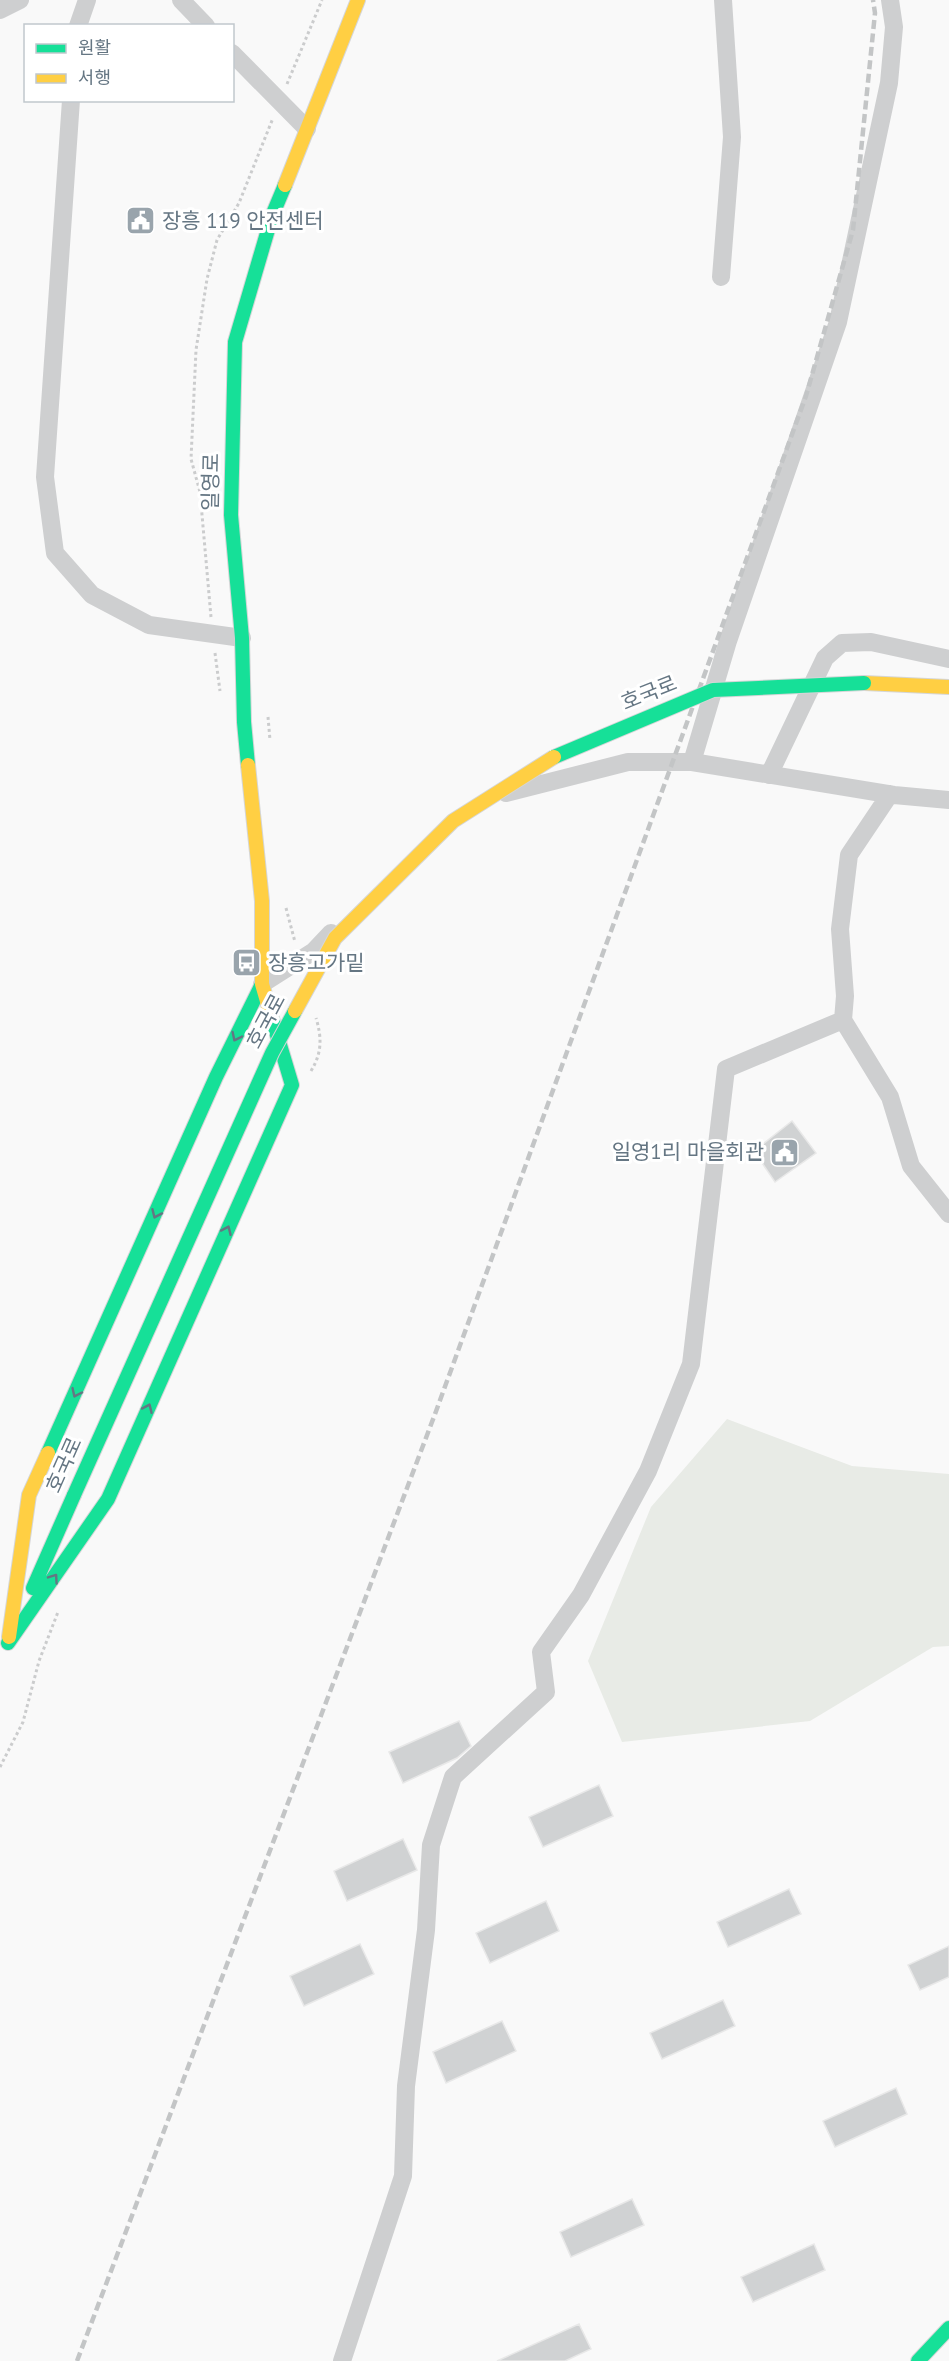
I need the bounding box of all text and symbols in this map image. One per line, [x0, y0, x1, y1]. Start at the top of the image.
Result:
legend [24, 24, 234, 102]
text: 원활 [78, 36, 111, 59]
text: 서행 [78, 66, 111, 89]
public building icon: 장흥 119 안전센터 [125, 205, 157, 237]
place label: 장흥 119 안전센터 [162, 207, 323, 234]
street label: 일영로 [196, 453, 225, 511]
street label: 호국로 [617, 669, 681, 716]
bus stop icon: 장흥고가밑 [231, 947, 263, 979]
place label: 장흥고가밑 [268, 949, 365, 976]
street label: 호국로 [240, 989, 291, 1053]
one-way arrow [231, 1030, 243, 1041]
public building icon: 일영1리 마을회관 [769, 1136, 801, 1168]
place label: 일영1리 마을회관 [612, 1138, 764, 1165]
one-way arrow [151, 1208, 163, 1219]
one-way arrow [220, 1225, 232, 1236]
one-way arrow [72, 1386, 84, 1397]
one-way arrow [141, 1404, 153, 1415]
street label: 호국로 [39, 1433, 88, 1497]
one-way arrow [47, 1573, 58, 1584]

